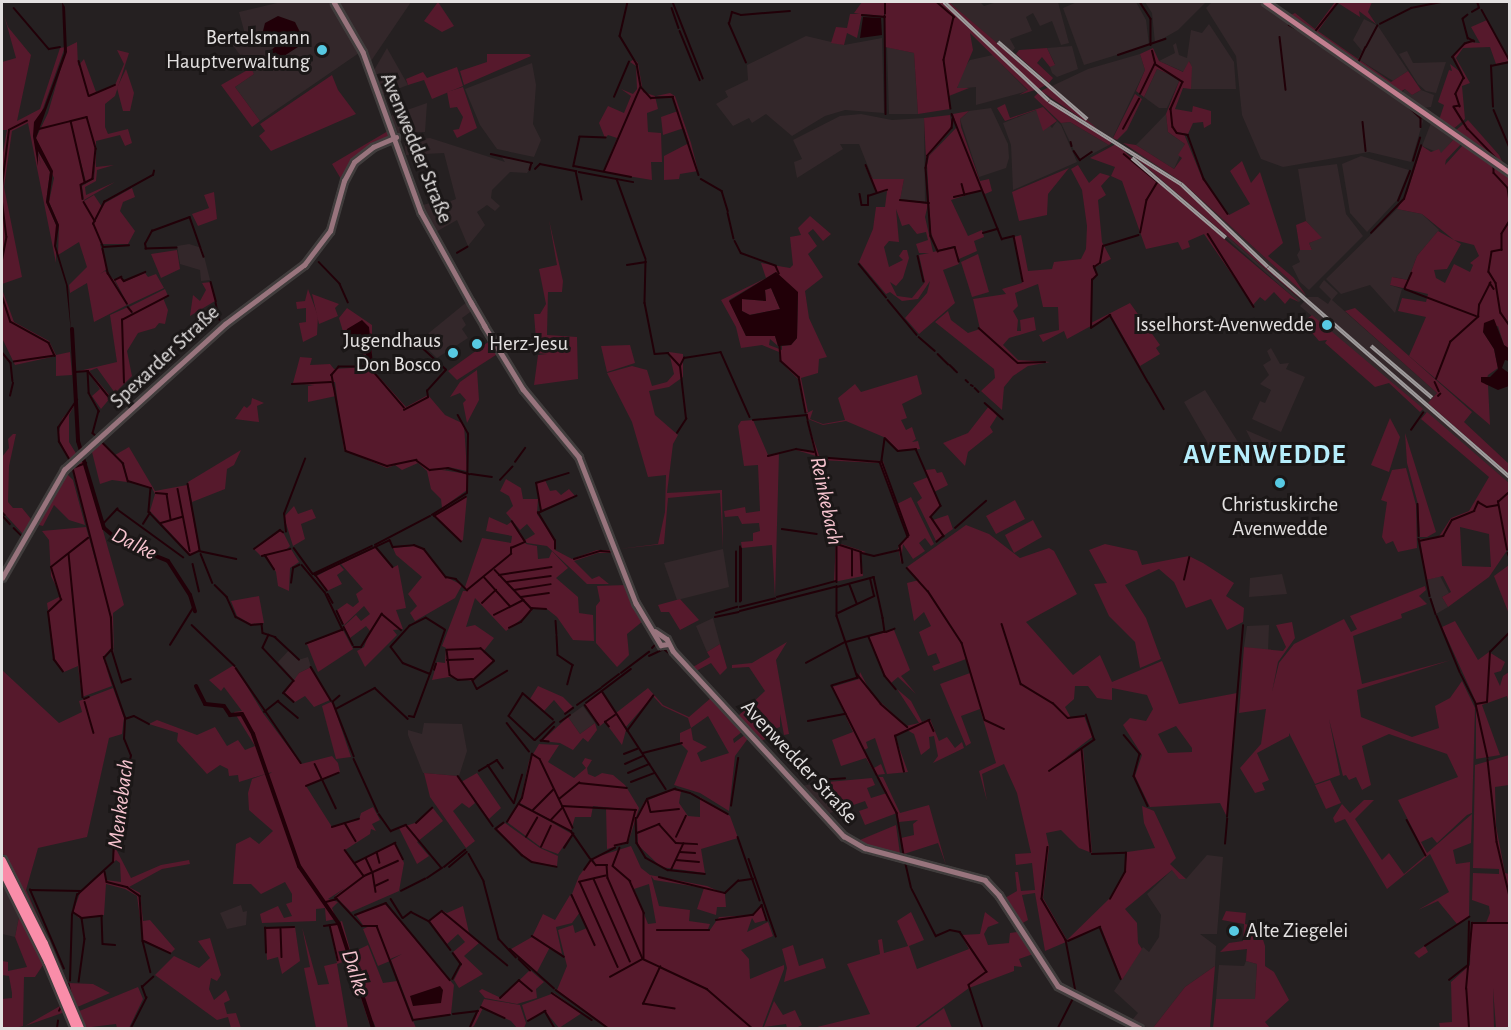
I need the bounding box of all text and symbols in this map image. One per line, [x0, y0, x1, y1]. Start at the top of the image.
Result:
place label: Bertelsmann Hauptverwaltung [166, 25, 310, 75]
marker: Bertelsmann Hauptverwaltung [315, 43, 329, 57]
street label: Avenwedder Straße [374, 69, 458, 227]
street label: Spexarder Straße [105, 300, 225, 414]
place label: Isselhorst-Avenwedde [1136, 312, 1314, 338]
marker: Isselhorst-Avenwedde [1318, 316, 1336, 334]
place label: Jugendhaus Don Bosco [343, 328, 441, 378]
place label: Herz-Jesu [489, 331, 568, 357]
marker: Herz-Jesu [470, 337, 484, 351]
marker: Jugendhaus Don Bosco [446, 346, 460, 360]
district label: AVENWEDDE [1183, 439, 1347, 471]
water label: Reinkebach [804, 454, 848, 548]
marker: Christuskirche Avenwedde [1273, 476, 1287, 490]
place label: Christuskirche Avenwedde [1222, 492, 1338, 542]
water label: Dalke [107, 522, 161, 566]
street label: Avenwedder Straße [735, 695, 863, 829]
water label: Menkebach [102, 758, 140, 850]
place label: Alte Ziegelei [1246, 918, 1348, 944]
marker: Alte Ziegelei [1227, 924, 1241, 938]
water label: Dalke [335, 947, 375, 999]

